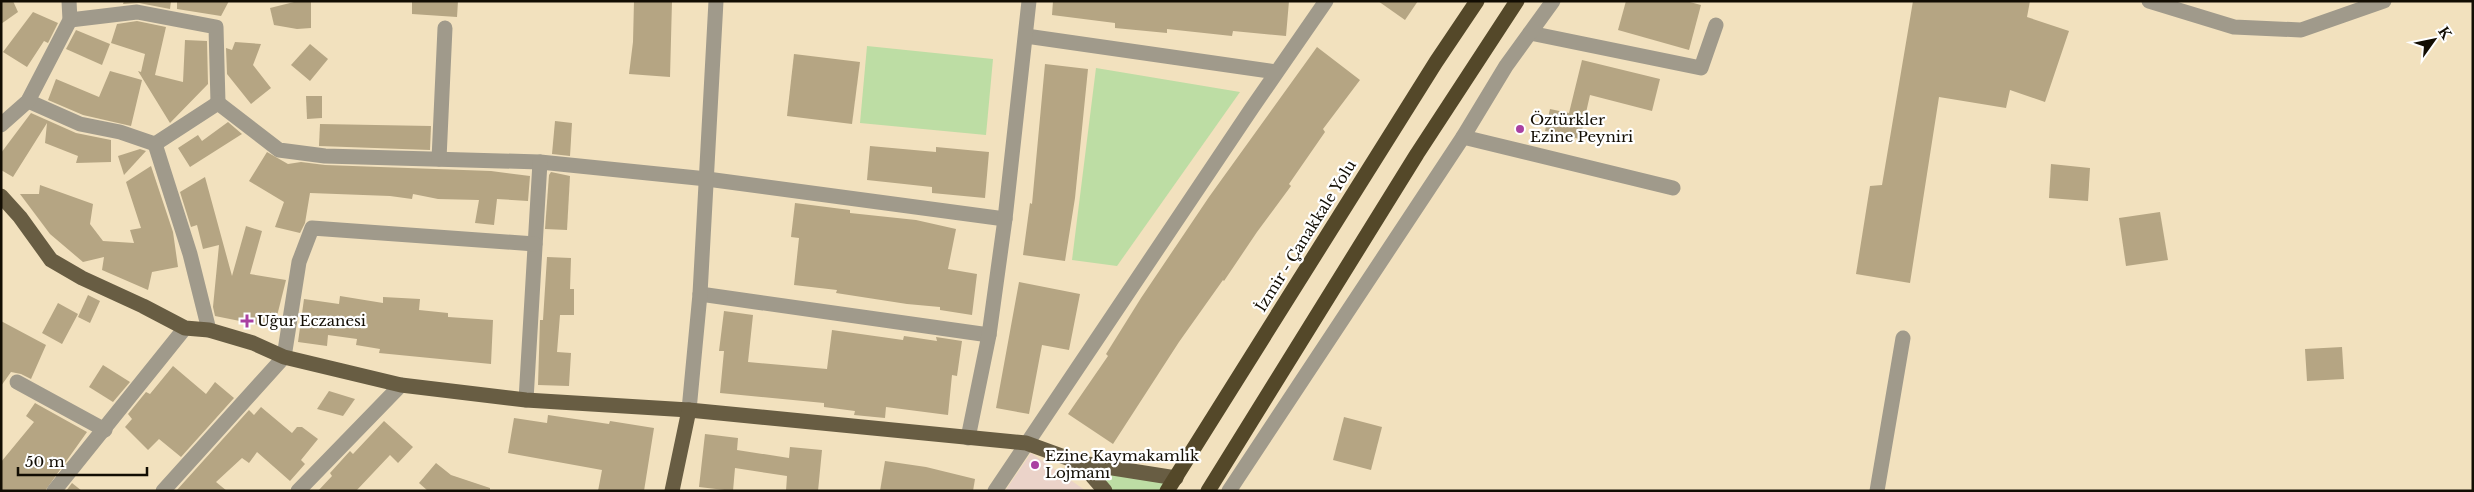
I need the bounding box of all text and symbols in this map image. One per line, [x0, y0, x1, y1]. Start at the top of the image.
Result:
north arrow [2409, 15, 2459, 65]
text: K [2434, 23, 2456, 43]
place label: Öztürkler Ezine Peyniri [1530, 110, 1633, 146]
marker: Öztürkler Ezine Peyniri [1514, 123, 1526, 135]
street label: İzmir - Çanakkale Yolu [1251, 156, 1360, 315]
place label: Uğur Eczanesi [257, 311, 366, 330]
marker: Uğur Eczanesi [241, 315, 253, 327]
scale bar [18, 444, 146, 476]
place label: Ezine Kaymakamlık Lojmanı [1045, 446, 1200, 482]
text: 50 m [25, 452, 65, 471]
marker: Ezine Kaymakamlık Lojmanı [1029, 459, 1041, 471]

